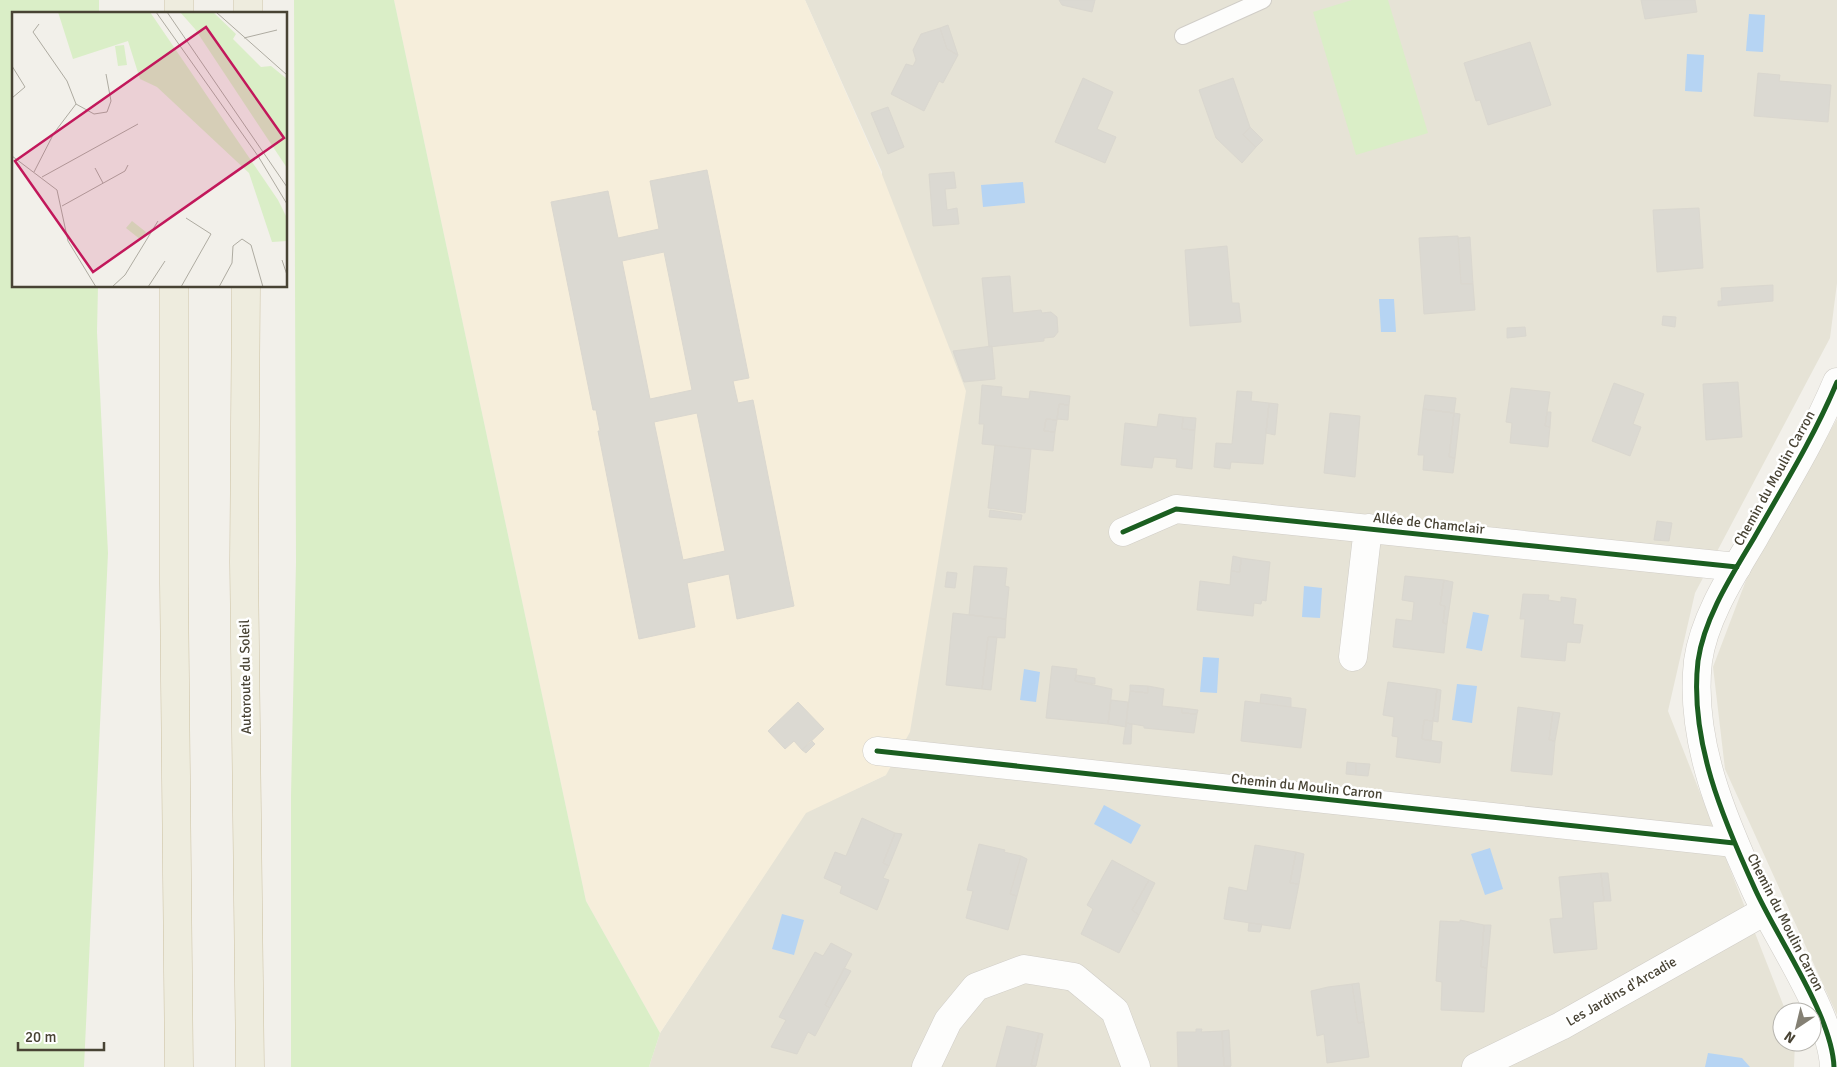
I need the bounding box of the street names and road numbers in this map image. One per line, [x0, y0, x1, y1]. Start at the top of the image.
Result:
street label: Chemin du Moulin Carron [1730, 408, 1819, 549]
street label: Allée de Chamclair [1372, 509, 1486, 538]
street label: Autoroute du Soleil [236, 619, 255, 735]
street label: Chemin du Moulin Carron [1230, 770, 1383, 803]
street label: Chemin du Moulin Carron [1743, 851, 1828, 994]
street label: Les Jardins d'Arcadie [1563, 953, 1680, 1030]

